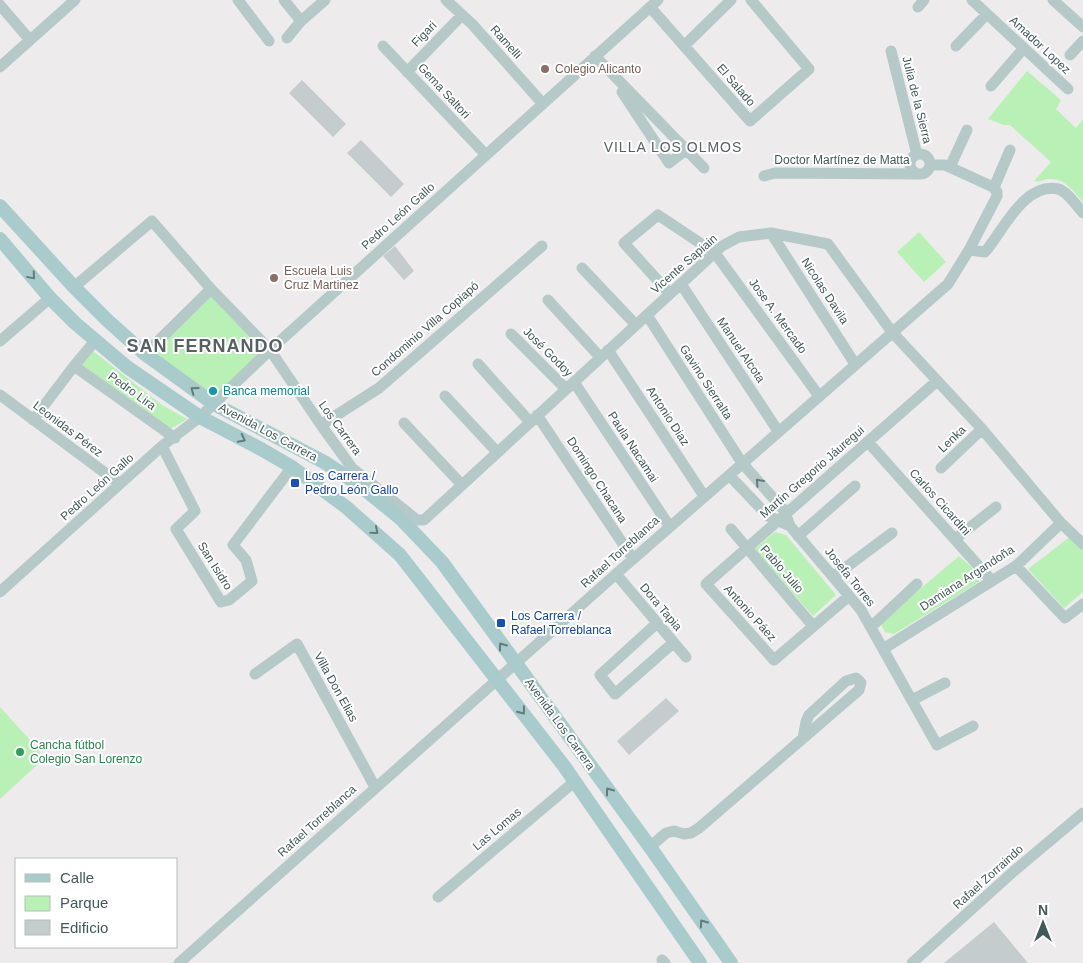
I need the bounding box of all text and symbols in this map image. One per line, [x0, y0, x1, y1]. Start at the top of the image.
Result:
street label: Amador Lopez [1007, 13, 1073, 77]
street label: Figari [409, 18, 439, 50]
street label: Ramelli [487, 22, 525, 62]
street label: Julia de la Sierra [899, 55, 935, 145]
street label: Gema Saltori [415, 61, 473, 121]
street label: El Salado [714, 61, 758, 109]
place label: Colegio Alicanto [555, 62, 641, 76]
marker: Colegio Alicanto [539, 63, 551, 75]
district label: VILLA LOS OLMOS [604, 139, 742, 155]
street label: Doctor Martínez de Matta [774, 153, 910, 167]
street label: Pedro León Gallo [359, 179, 438, 252]
street label: Vicente Sapiain [648, 231, 720, 297]
street label: Nicolas Davila [798, 255, 852, 327]
place label: Escuela Luis Cruz Martinez [284, 264, 359, 292]
one-way arrow [26, 271, 35, 280]
marker: Escuela Luis Cruz Martinez [268, 272, 280, 284]
street label: Jose A. Mercado [746, 276, 810, 357]
street label: Condominio Villa Copiapó [368, 278, 482, 380]
street label: Manuel Alcota [714, 315, 768, 385]
street label: José Godoy [520, 324, 576, 380]
district label: SAN FERNANDO [126, 336, 284, 356]
street label: Gavino Sierralta [677, 342, 735, 422]
street label: Pedro Lira [105, 369, 159, 413]
place label: Banca memorial [223, 384, 310, 398]
street label: Antonio Diaz [644, 384, 692, 448]
marker: Banca memorial [207, 385, 219, 397]
one-way arrow [190, 387, 200, 396]
street label: Leonidas Pérez [30, 398, 106, 460]
street label: Los Carrera [316, 398, 364, 458]
street label: Avenida Los Carrera [216, 400, 320, 464]
street label: Paula Nacamai [605, 409, 661, 485]
street label: Lenka [935, 422, 969, 455]
street label: Martín Gregorio Jáuregui [757, 423, 867, 521]
one-way arrow [237, 433, 246, 443]
street label: Domingo Chacana [564, 435, 630, 526]
street label: Pedro León Gallo [58, 450, 137, 523]
street label: Carlos Cicardini [906, 466, 974, 538]
place label: Los Carrera / Pedro León Gallo [305, 469, 399, 497]
marker: Los Carrera / Pedro León Gallo [289, 477, 301, 489]
one-way arrow [756, 478, 765, 487]
street label: Rafael Torreblanca [578, 513, 662, 591]
one-way arrow [369, 525, 378, 534]
street label: San Isidro [195, 539, 235, 593]
street label: Pablo Julio [757, 542, 807, 596]
street label: Damiana Argandoña [917, 542, 1017, 614]
street label: Josefa Torres [822, 545, 878, 609]
street label: Dora Tapia [637, 580, 685, 634]
street label: Antonio Páez [721, 582, 779, 644]
place label: Los Carrera / Rafael Torreblanca [511, 609, 612, 637]
marker: Los Carrera / Rafael Torreblanca [495, 617, 507, 629]
one-way arrow [499, 642, 509, 651]
street label: Villa Don Elias [311, 650, 361, 724]
street label: Avenida Los Carrera [522, 675, 598, 773]
one-way arrow [516, 705, 524, 714]
place label: Cancha fútbol Colegio San Lorenzo [30, 738, 142, 766]
marker: Cancha fútbol Colegio San Lorenzo [14, 746, 26, 758]
street label: Rafael Torreblanca [275, 782, 359, 860]
one-way arrow [606, 787, 615, 797]
street label: Las Lomas [470, 805, 524, 853]
street label: Rafael Zorraindo [950, 842, 1026, 912]
legend [15, 858, 178, 948]
text: Calle [60, 869, 94, 886]
text: Parque [60, 894, 108, 911]
north arrow [1018, 898, 1068, 948]
text: N [1038, 902, 1048, 918]
text: Edificio [60, 919, 108, 936]
one-way arrow [700, 919, 709, 929]

